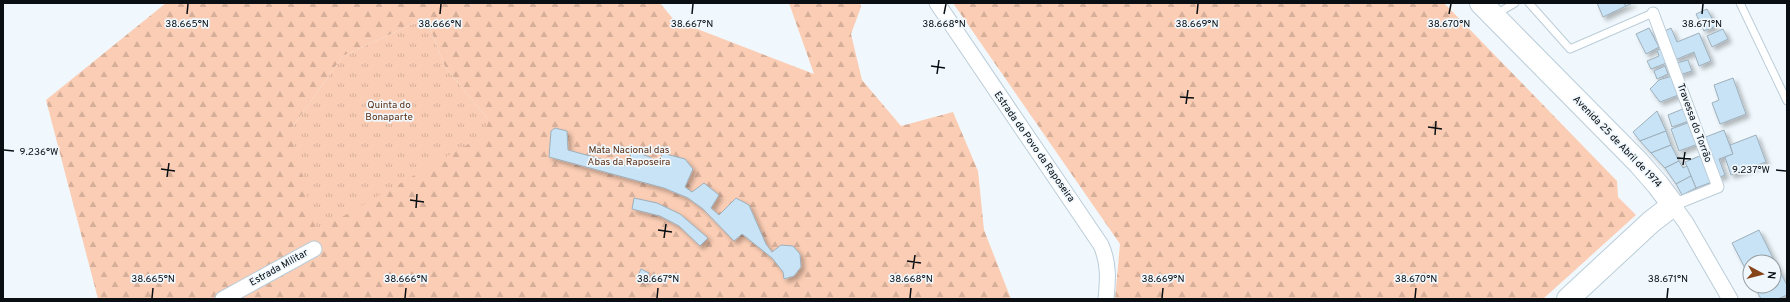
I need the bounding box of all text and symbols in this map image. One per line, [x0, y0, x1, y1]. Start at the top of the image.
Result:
text: 38.665°N [165, 18, 209, 31]
text: 38.666°N [418, 18, 462, 31]
text: 38.667°N [671, 18, 713, 31]
text: 38.668°N [922, 18, 966, 31]
text: 38.669°N [1175, 18, 1219, 31]
text: 38.670°N [1428, 18, 1470, 31]
text: 38.671°N [1682, 18, 1722, 31]
street label: Travessa do Torrão [1674, 82, 1714, 165]
street label: Estrada do Povo da Raposeira [991, 89, 1077, 205]
street label: Avenida 25 de Abril de 1974 [1570, 93, 1664, 191]
park label: Quinta do Bonaparte [365, 99, 413, 124]
park label: Mata Nacional das Abas da Raposeira [588, 144, 670, 169]
text: 9.236°W [20, 146, 58, 159]
text: 9.237°W [1732, 164, 1770, 177]
street label: Estrada Militar [248, 247, 311, 289]
north arrow [1742, 254, 1782, 294]
text: N [1764, 270, 1778, 280]
text: 38.665°N [131, 273, 175, 286]
text: 38.666°N [384, 273, 428, 286]
text: 38.667°N [637, 273, 679, 286]
text: 38.668°N [889, 273, 933, 286]
text: 38.669°N [1141, 273, 1185, 286]
text: 38.670°N [1395, 273, 1437, 286]
text: 38.671°N [1648, 273, 1688, 286]

